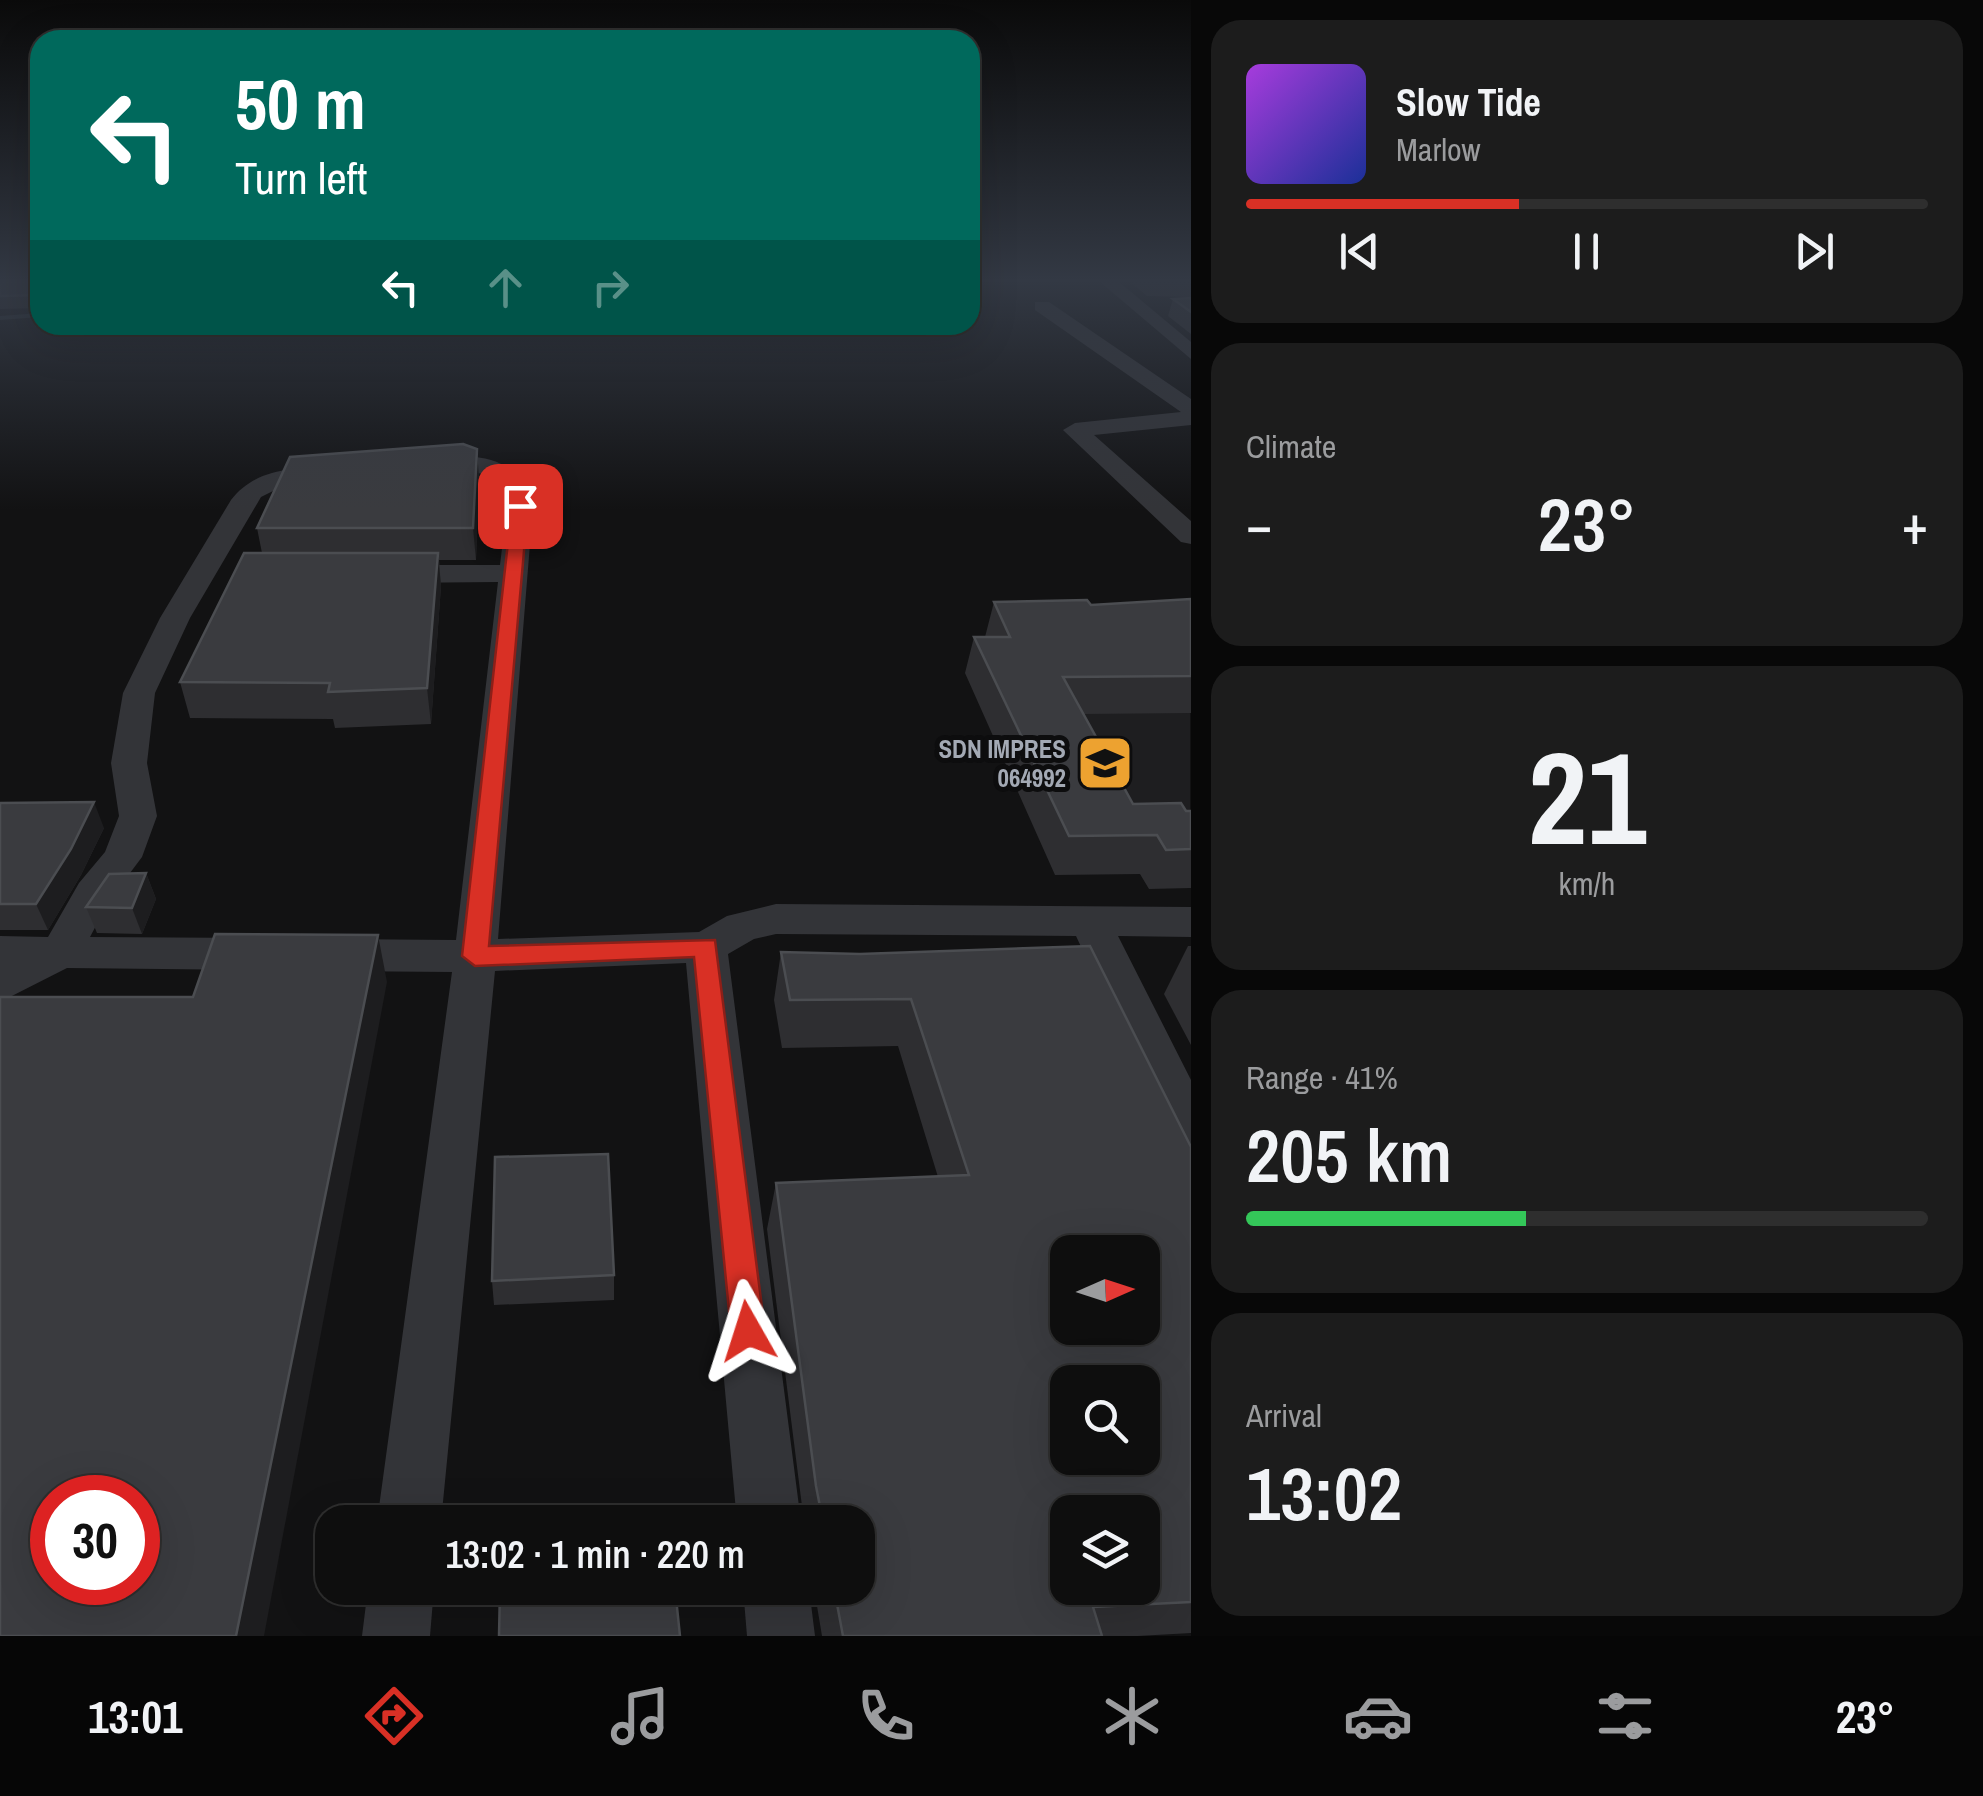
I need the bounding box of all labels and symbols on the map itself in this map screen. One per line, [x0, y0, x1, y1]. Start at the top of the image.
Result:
pin [478, 464, 563, 549]
place label: SDN IMPRES 064992 [938, 732, 1066, 795]
school or university icon: SDN IMPRES 064992 [1075, 733, 1135, 793]
north arrow [1050, 1235, 1160, 1345]
position arrow [696, 1279, 800, 1383]
speed limit sign: 30 [30, 1475, 160, 1605]

